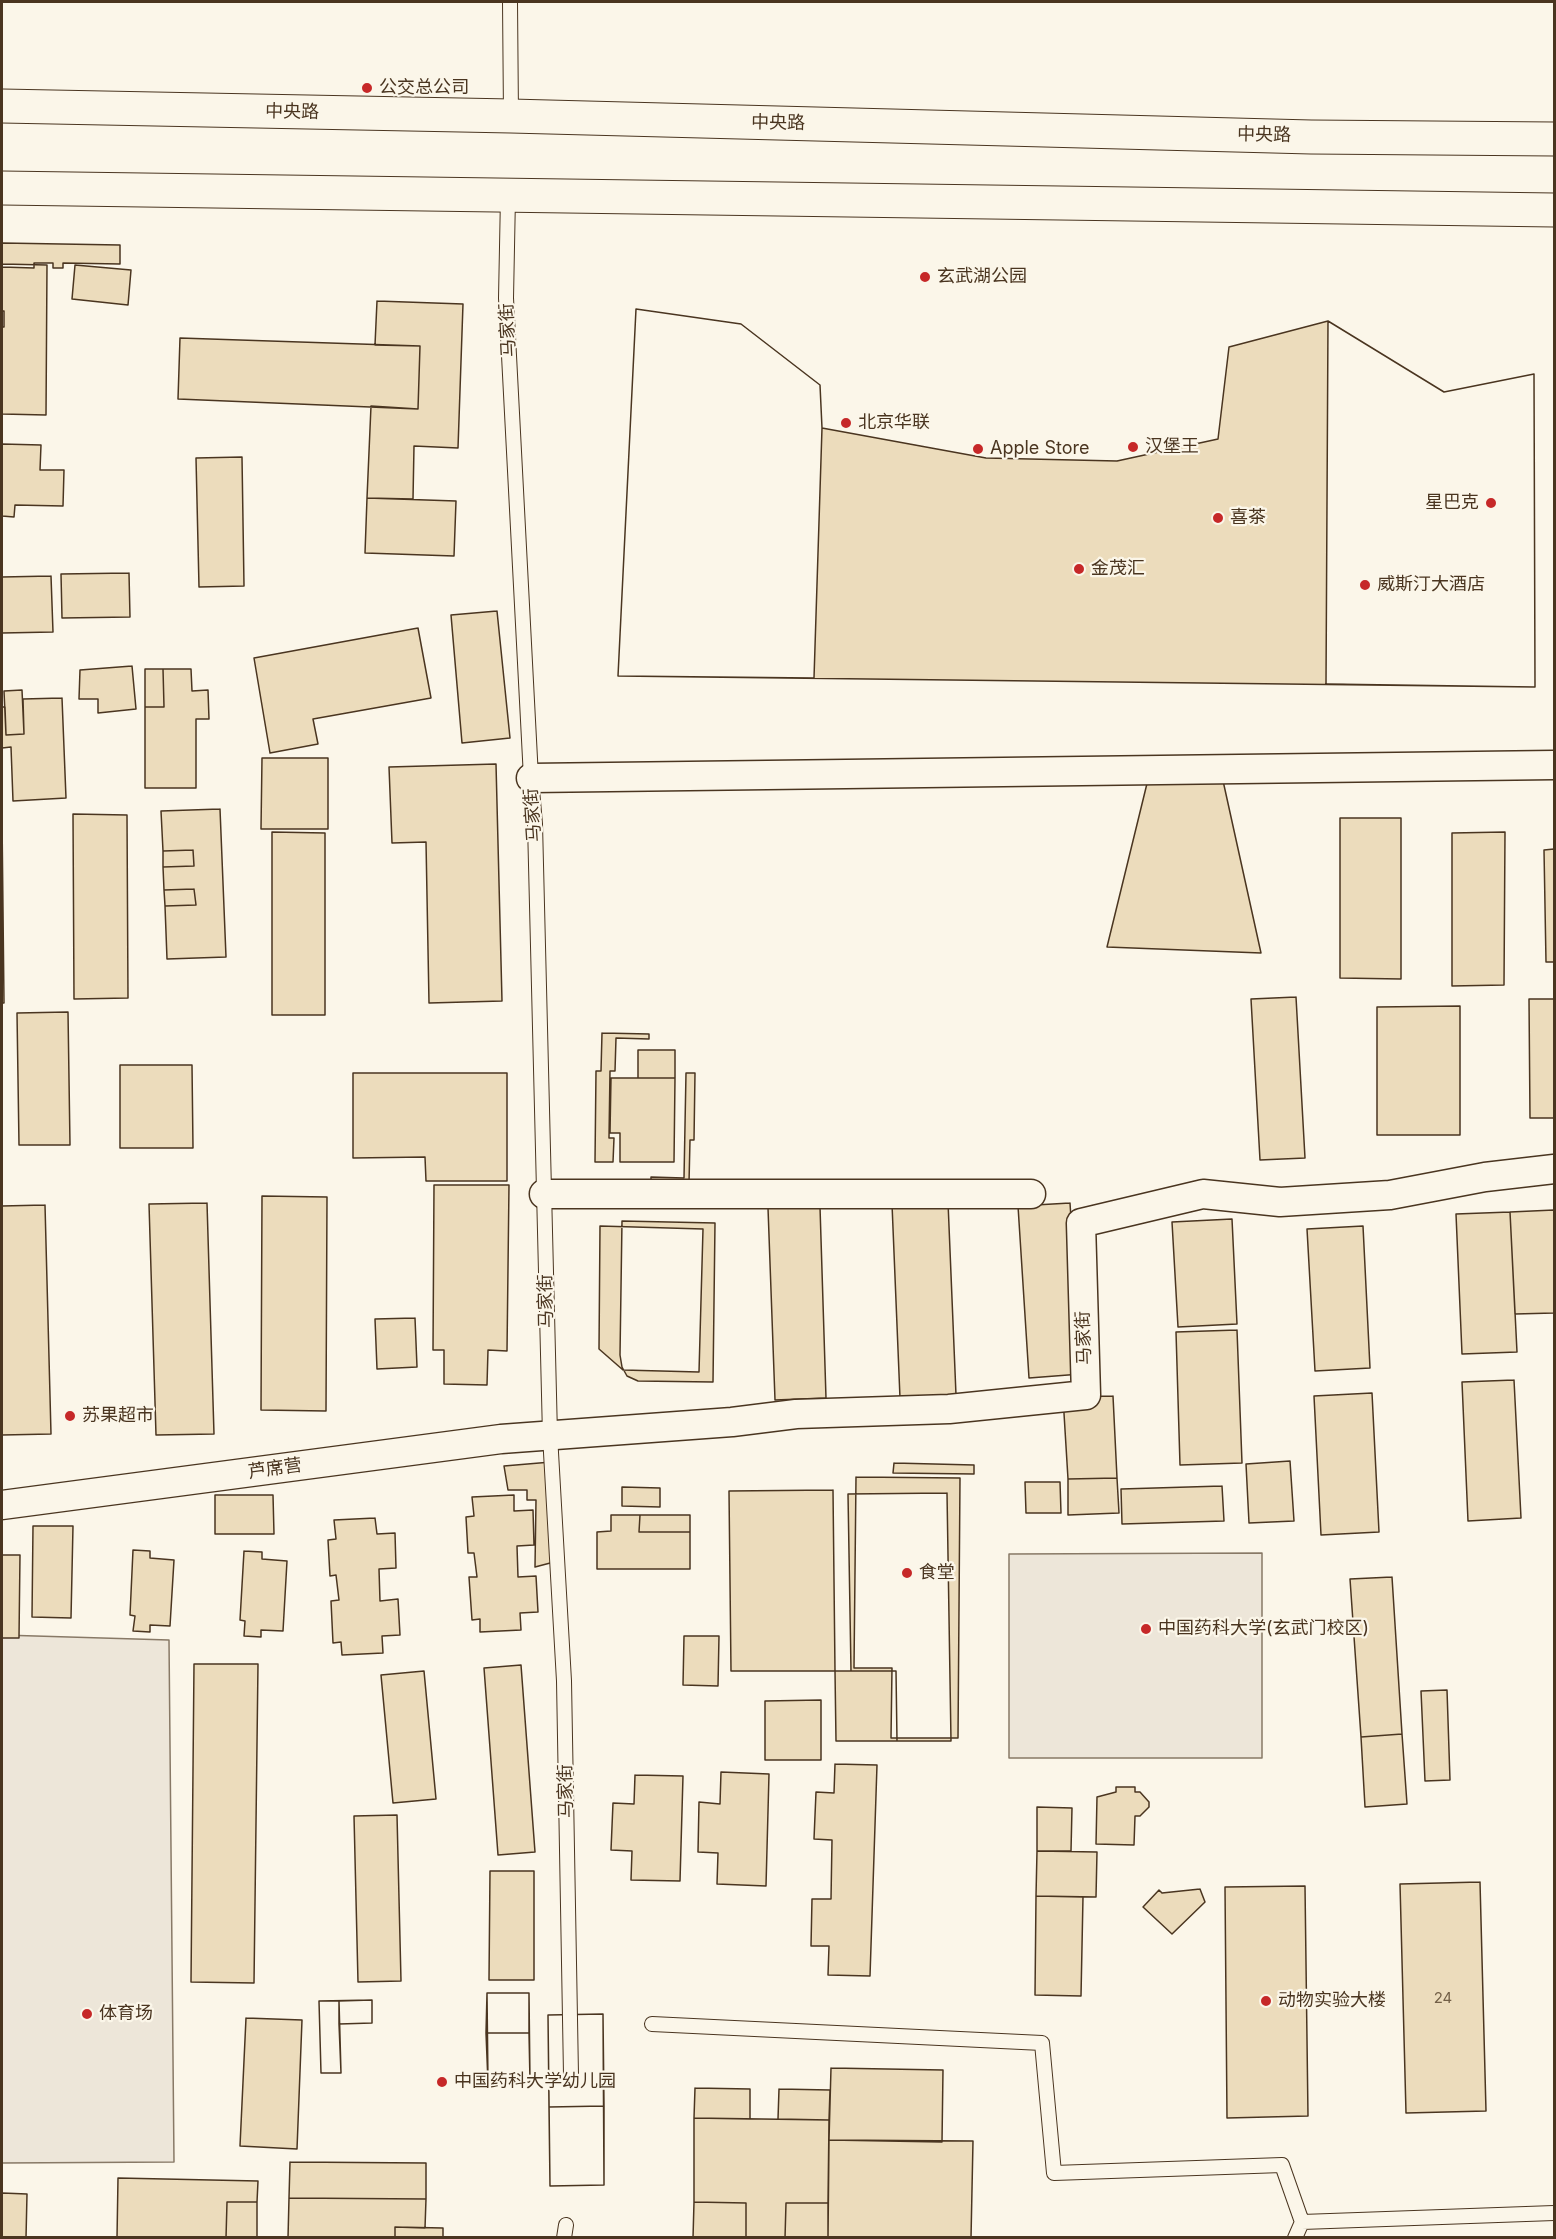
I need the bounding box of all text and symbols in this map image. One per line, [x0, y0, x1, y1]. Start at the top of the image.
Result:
place label: 公交总公司 [379, 77, 469, 99]
marker: 公交总公司 [360, 81, 374, 95]
street label: 中央路 [265, 101, 319, 123]
street label: 中央路 [751, 112, 805, 134]
street label: 中央路 [1237, 124, 1291, 146]
place label: 玄武湖公园 [937, 266, 1027, 288]
marker: 玄武湖公园 [918, 270, 932, 284]
street label: 马家街 [496, 302, 520, 358]
place label: 北京华联 [858, 412, 930, 434]
marker: 北京华联 [839, 416, 853, 430]
place label: 汉堡王 [1145, 436, 1199, 458]
place label: Apple Store [990, 438, 1089, 460]
marker: 汉堡王 [1126, 440, 1140, 454]
marker: Apple Store [971, 442, 985, 456]
place label: 星巴克 [1425, 492, 1479, 514]
marker: 星巴克 [1484, 496, 1498, 510]
place label: 喜茶 [1230, 507, 1266, 529]
marker: 喜茶 [1211, 511, 1225, 525]
place label: 金茂汇 [1091, 558, 1145, 580]
marker: 金茂汇 [1072, 562, 1086, 576]
place label: 威斯汀大酒店 [1377, 574, 1485, 596]
marker: 威斯汀大酒店 [1358, 578, 1372, 592]
street label: 马家街 [520, 787, 546, 843]
street label: 马家街 [535, 1274, 557, 1328]
street label: 马家街 [1072, 1311, 1096, 1365]
place label: 苏果超市 [82, 1405, 154, 1427]
marker: 苏果超市 [63, 1409, 77, 1423]
street label: 芦席营 [247, 1455, 303, 1483]
place label: 食堂 [919, 1562, 955, 1584]
marker: 食堂 [900, 1566, 914, 1580]
place label: 中国药科大学(玄武门校区) [1158, 1618, 1369, 1640]
marker: 中国药科大学(玄武门校区) [1139, 1622, 1153, 1636]
street label: 马家街 [555, 1764, 577, 1818]
house number: 24 [1434, 1989, 1452, 2007]
place label: 动物实验大楼 [1278, 1990, 1386, 2012]
marker: 动物实验大楼 [1259, 1994, 1273, 2008]
place label: 体育场 [99, 2003, 153, 2025]
marker: 体育场 [80, 2007, 94, 2021]
place label: 中国药科大学幼儿园 [454, 2071, 616, 2093]
marker: 中国药科大学幼儿园 [435, 2075, 449, 2089]

